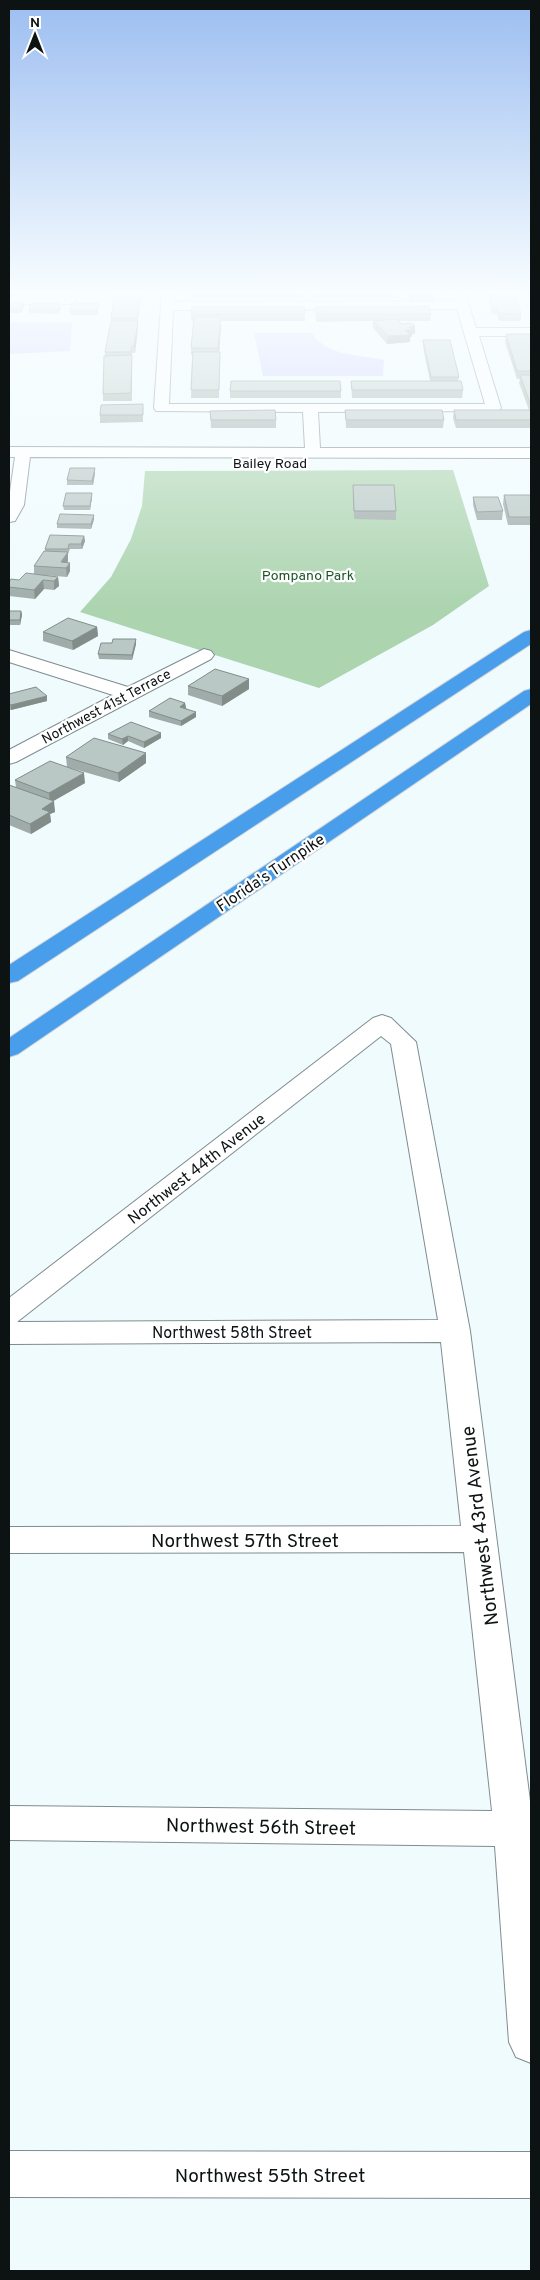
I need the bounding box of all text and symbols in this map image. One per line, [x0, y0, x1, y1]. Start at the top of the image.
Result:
north arrow [10, 10, 60, 60]
text: N [30, 15, 40, 32]
street label: Bailey Road [233, 456, 307, 473]
park label: Pompano Park [262, 568, 354, 585]
street label: Northwest 41st Terrace [39, 666, 174, 749]
street label: Florida's Turnpike [213, 830, 329, 917]
street label: Northwest 44th Avenue [124, 1110, 270, 1230]
street label: Northwest 58th Street [152, 1324, 312, 1344]
street label: Northwest 43rd Avenue [457, 1425, 505, 1627]
street label: Northwest 57th Street [151, 1530, 339, 1554]
street label: Northwest 56th Street [166, 1814, 356, 1842]
street label: Northwest 55th Street [175, 2165, 365, 2189]

